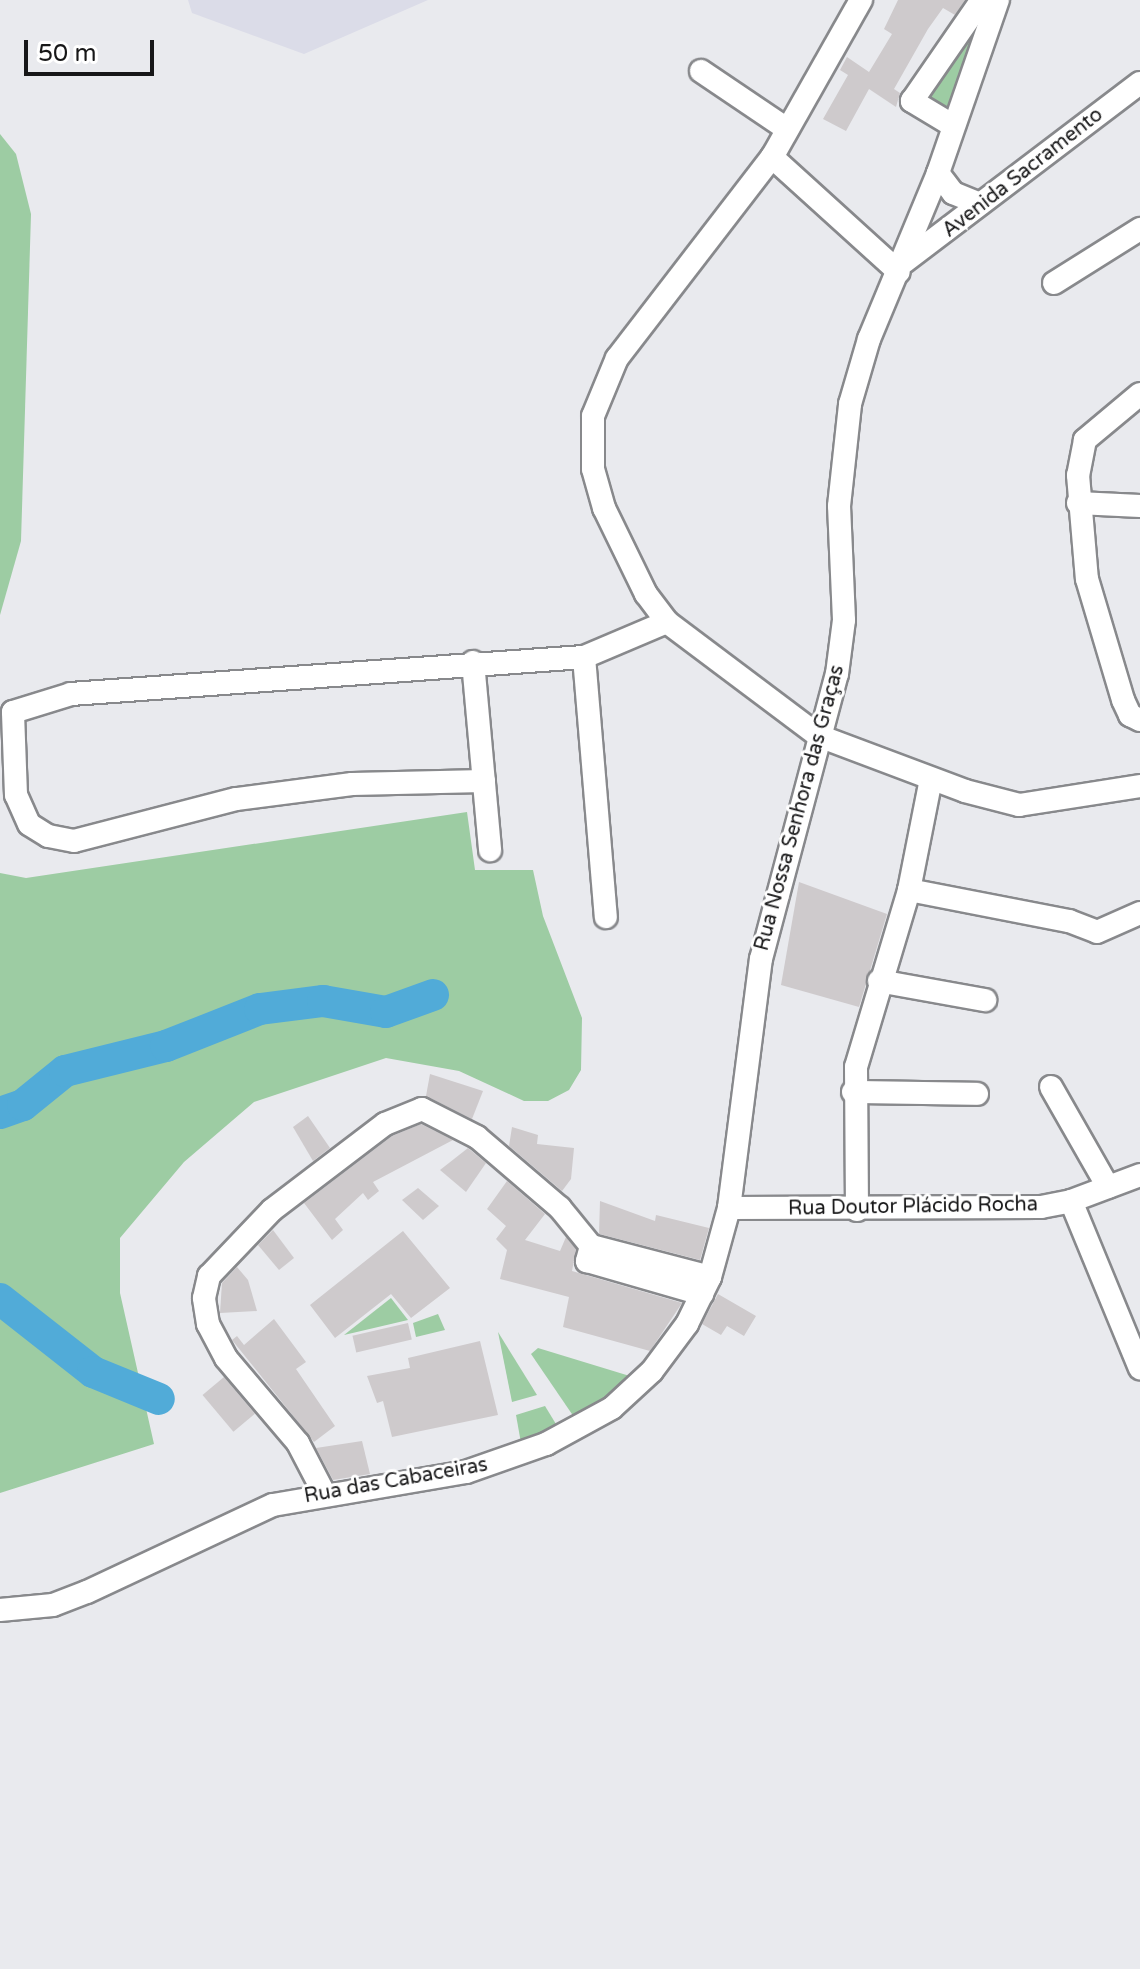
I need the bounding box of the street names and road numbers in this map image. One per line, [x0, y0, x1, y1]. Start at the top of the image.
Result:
street label: Avenida Sacramento [938, 103, 1108, 243]
street label: Rua Nossa Senhora das Graças [750, 662, 850, 954]
street label: Rua Doutor Plácido Rocha [788, 1193, 1038, 1221]
street label: Rua das Cabaceiras [302, 1453, 490, 1509]

